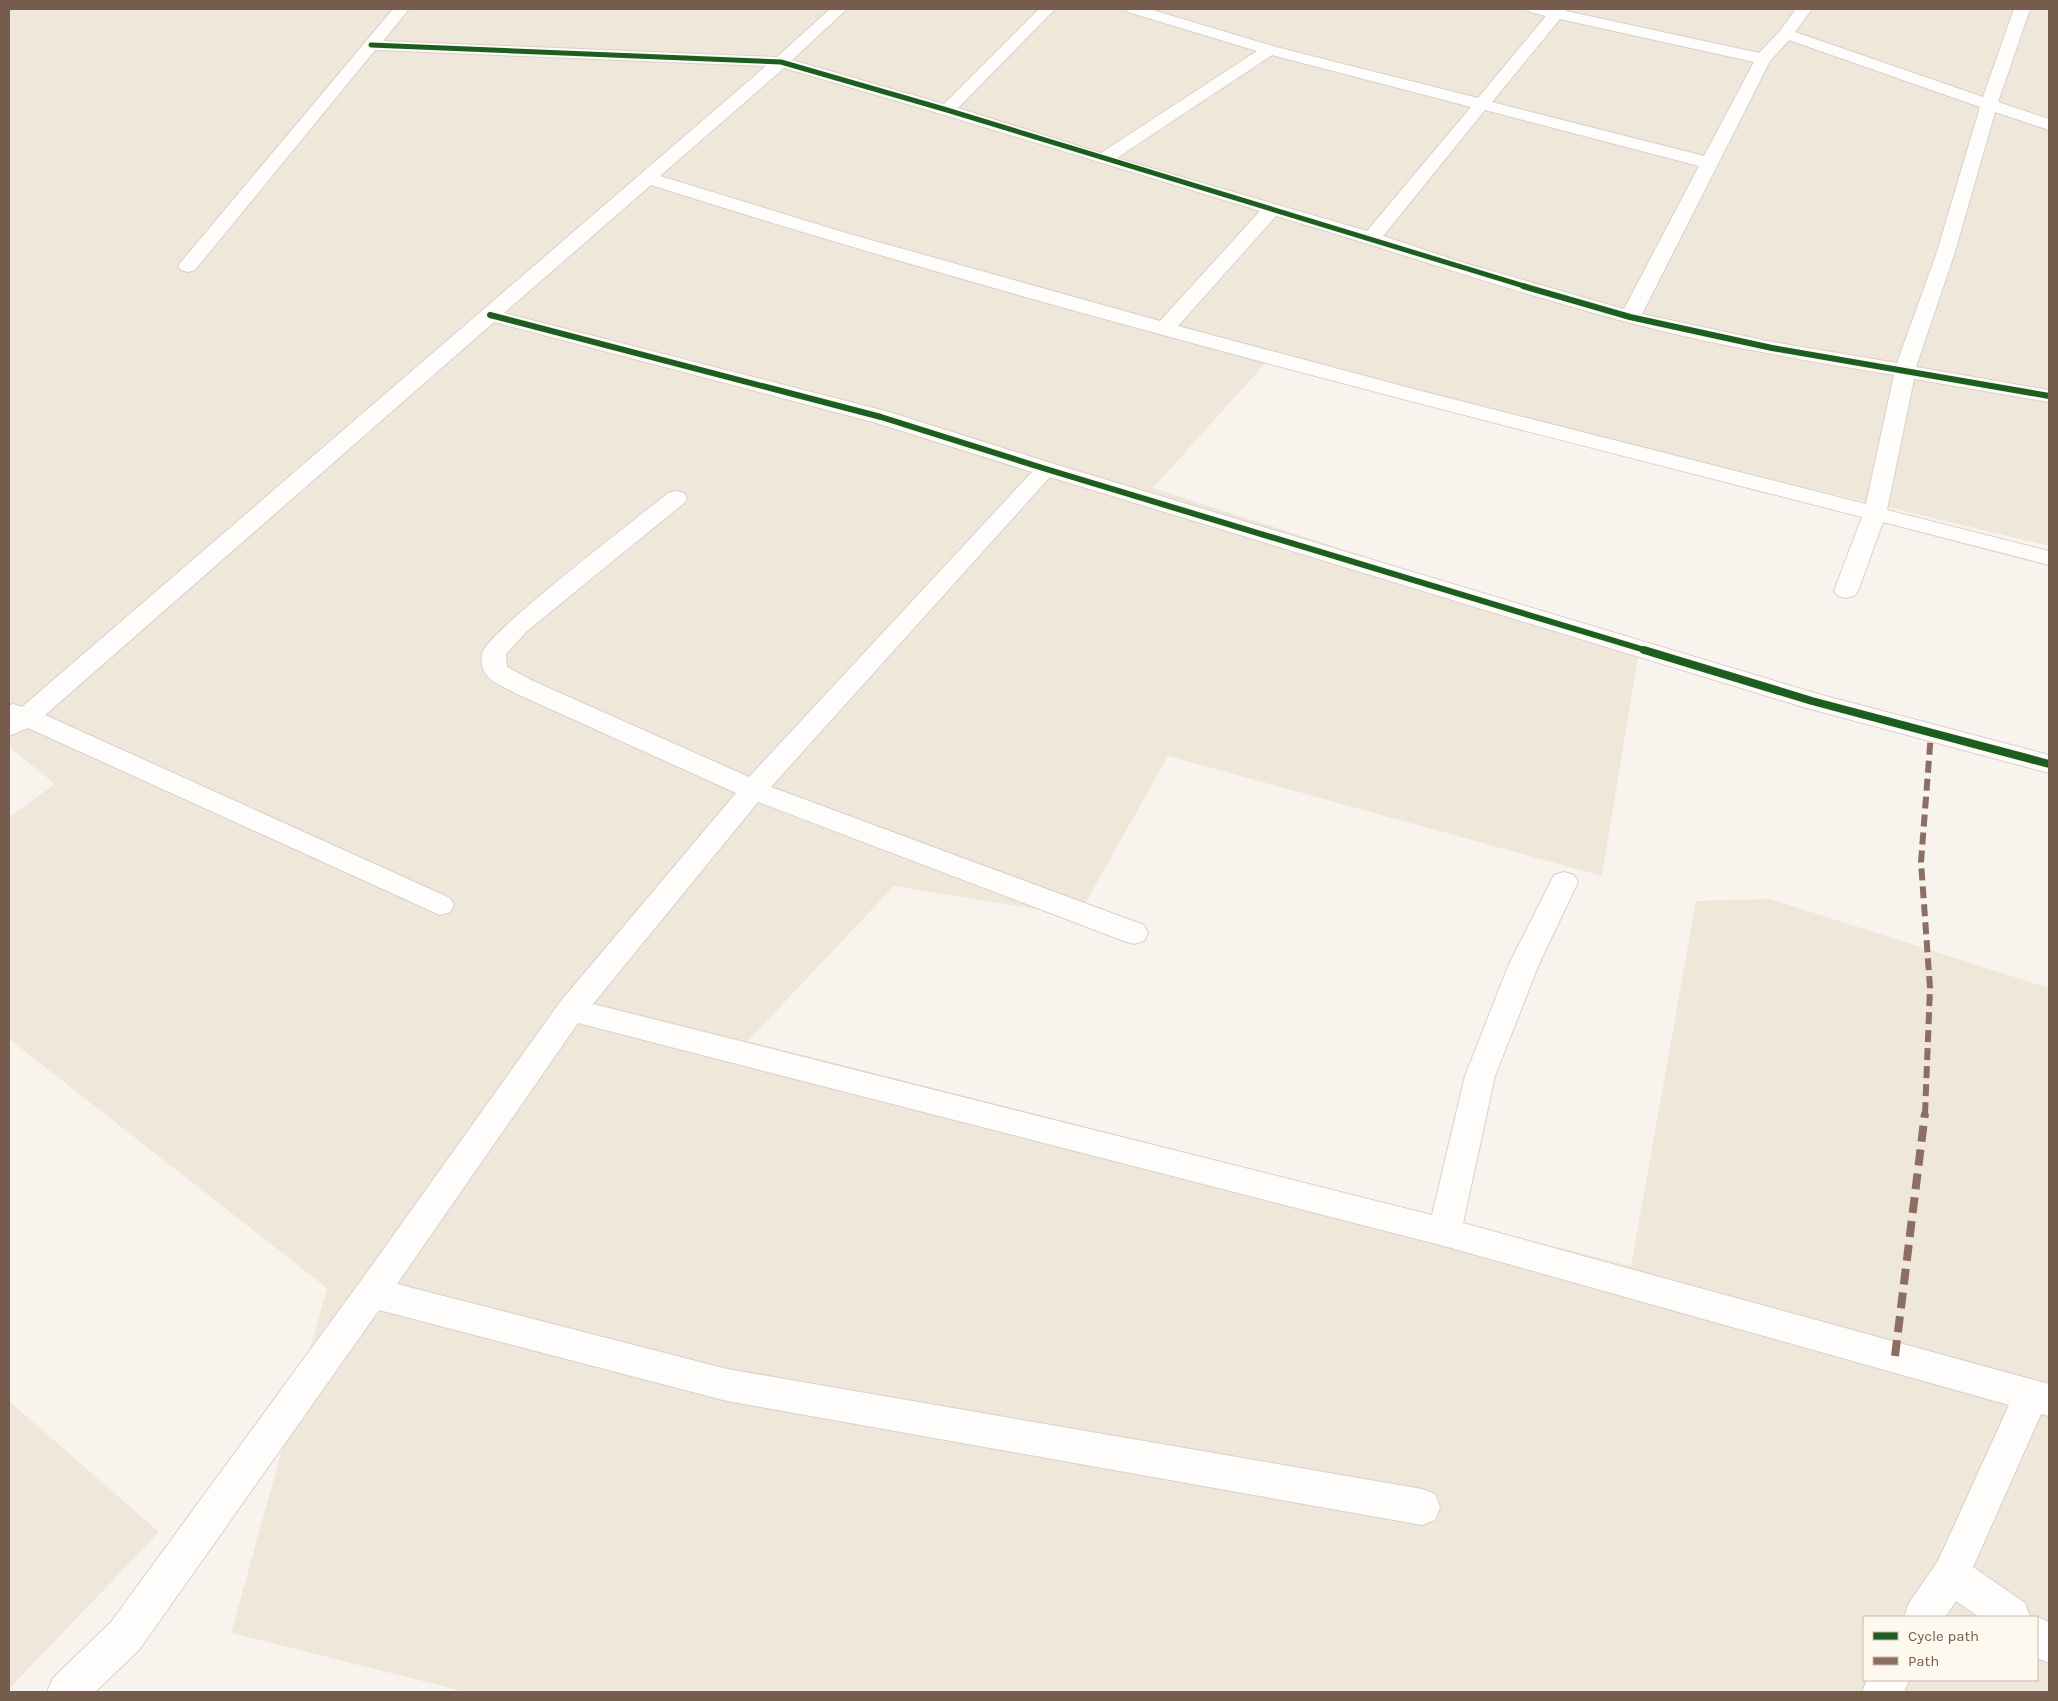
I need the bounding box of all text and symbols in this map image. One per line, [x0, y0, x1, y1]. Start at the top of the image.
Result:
legend [1863, 1616, 2038, 1681]
text: Cycle path [1908, 1627, 1979, 1645]
text: Path [1908, 1652, 1939, 1670]

